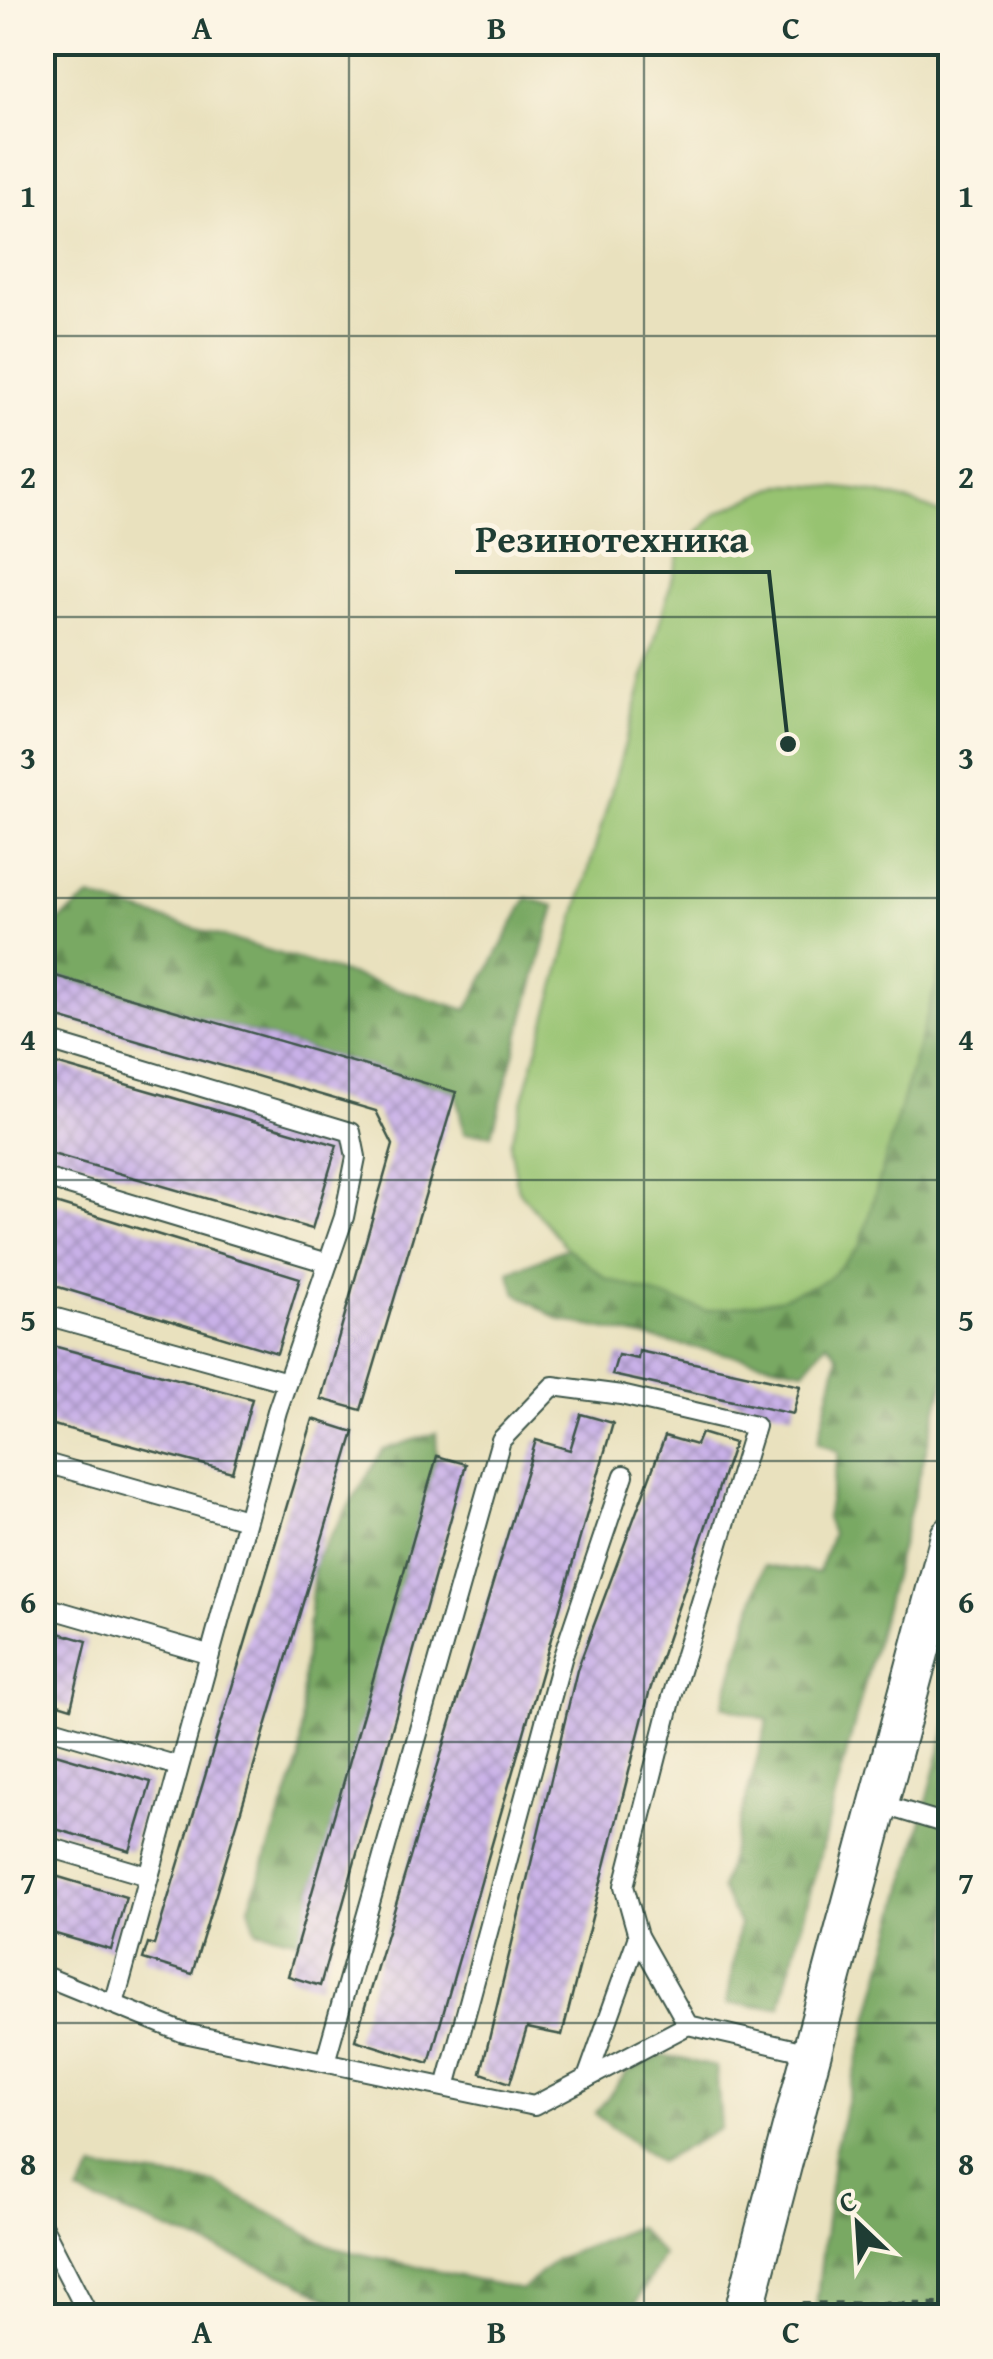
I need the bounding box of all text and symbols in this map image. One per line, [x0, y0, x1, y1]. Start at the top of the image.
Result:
text: A [192, 4, 213, 51]
text: B [487, 4, 507, 51]
text: C [782, 4, 800, 51]
text: 1 [20, 172, 36, 219]
text: 1 [958, 172, 974, 219]
text: 2 [20, 453, 36, 500]
text: 2 [958, 453, 974, 500]
callout: Резинотехника [455, 504, 769, 572]
text: Резинотехника [475, 510, 749, 566]
text: 3 [20, 734, 36, 781]
text: 3 [958, 734, 974, 781]
text: 4 [20, 1015, 36, 1062]
text: 4 [958, 1015, 974, 1062]
text: 5 [20, 1296, 36, 1343]
text: 5 [958, 1296, 974, 1343]
text: 6 [20, 1578, 36, 1625]
text: 6 [958, 1578, 974, 1625]
text: 7 [20, 1859, 36, 1906]
text: 7 [958, 1859, 974, 1906]
text: 8 [20, 2140, 36, 2187]
text: 8 [958, 2140, 974, 2187]
north arrow [808, 2174, 908, 2274]
text: С [831, 2179, 863, 2223]
text: A [192, 2308, 213, 2355]
text: B [487, 2308, 507, 2355]
text: C [782, 2308, 800, 2355]

